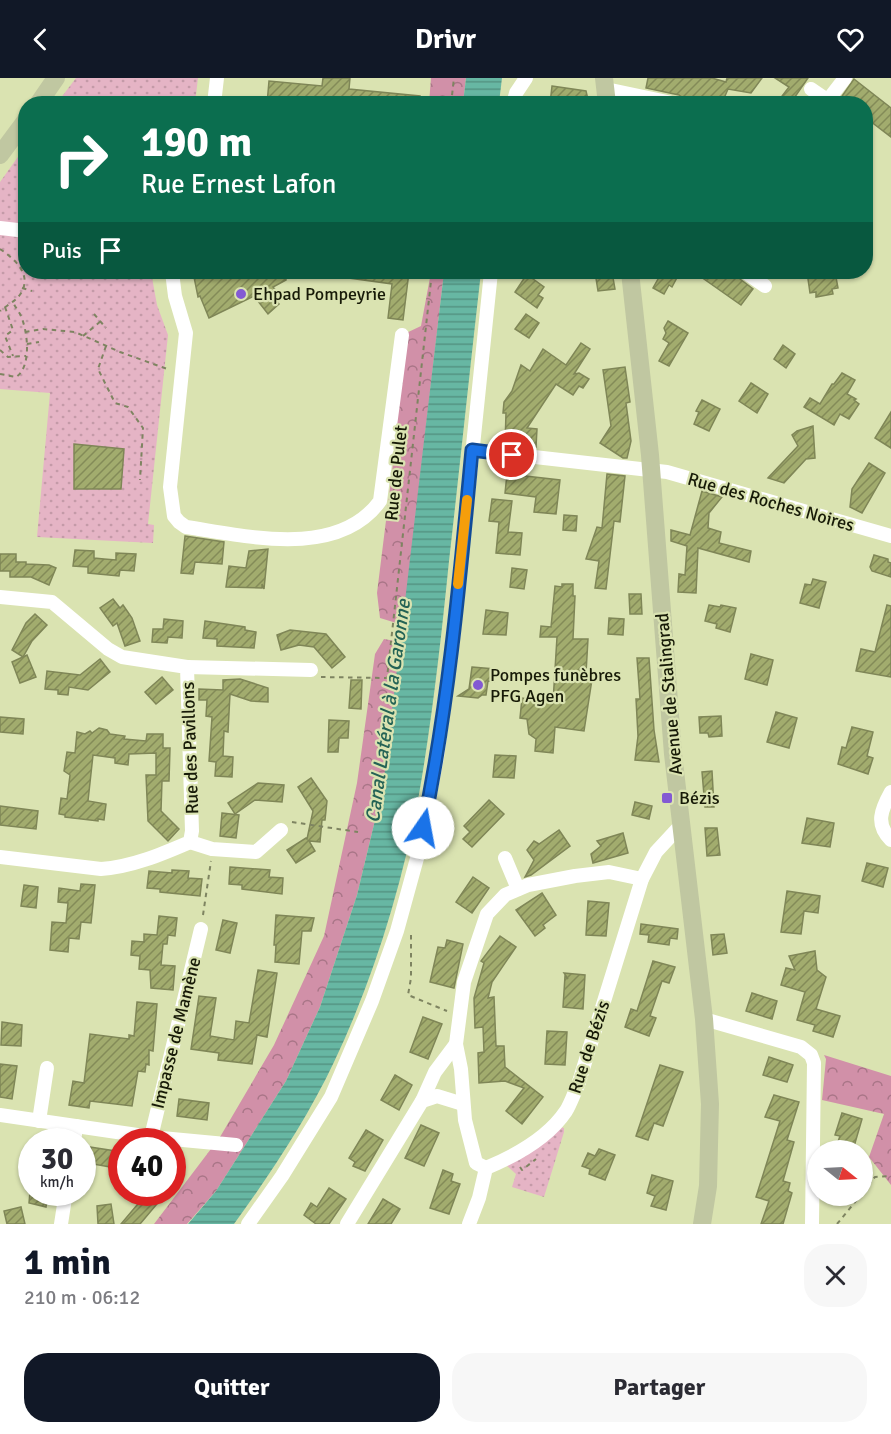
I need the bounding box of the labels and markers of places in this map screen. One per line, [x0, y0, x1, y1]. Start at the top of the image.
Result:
place label: Ehpad Pompeyrie [253, 283, 386, 305]
marker: Ehpad Pompeyrie [234, 287, 248, 301]
pin [486, 429, 537, 480]
place label: Pompes funèbres PFG Agen [490, 664, 621, 707]
marker: Pompes funèbres PFG Agen [471, 678, 485, 692]
place label: Bézis [679, 787, 720, 809]
marker: Bézis [660, 791, 674, 805]

